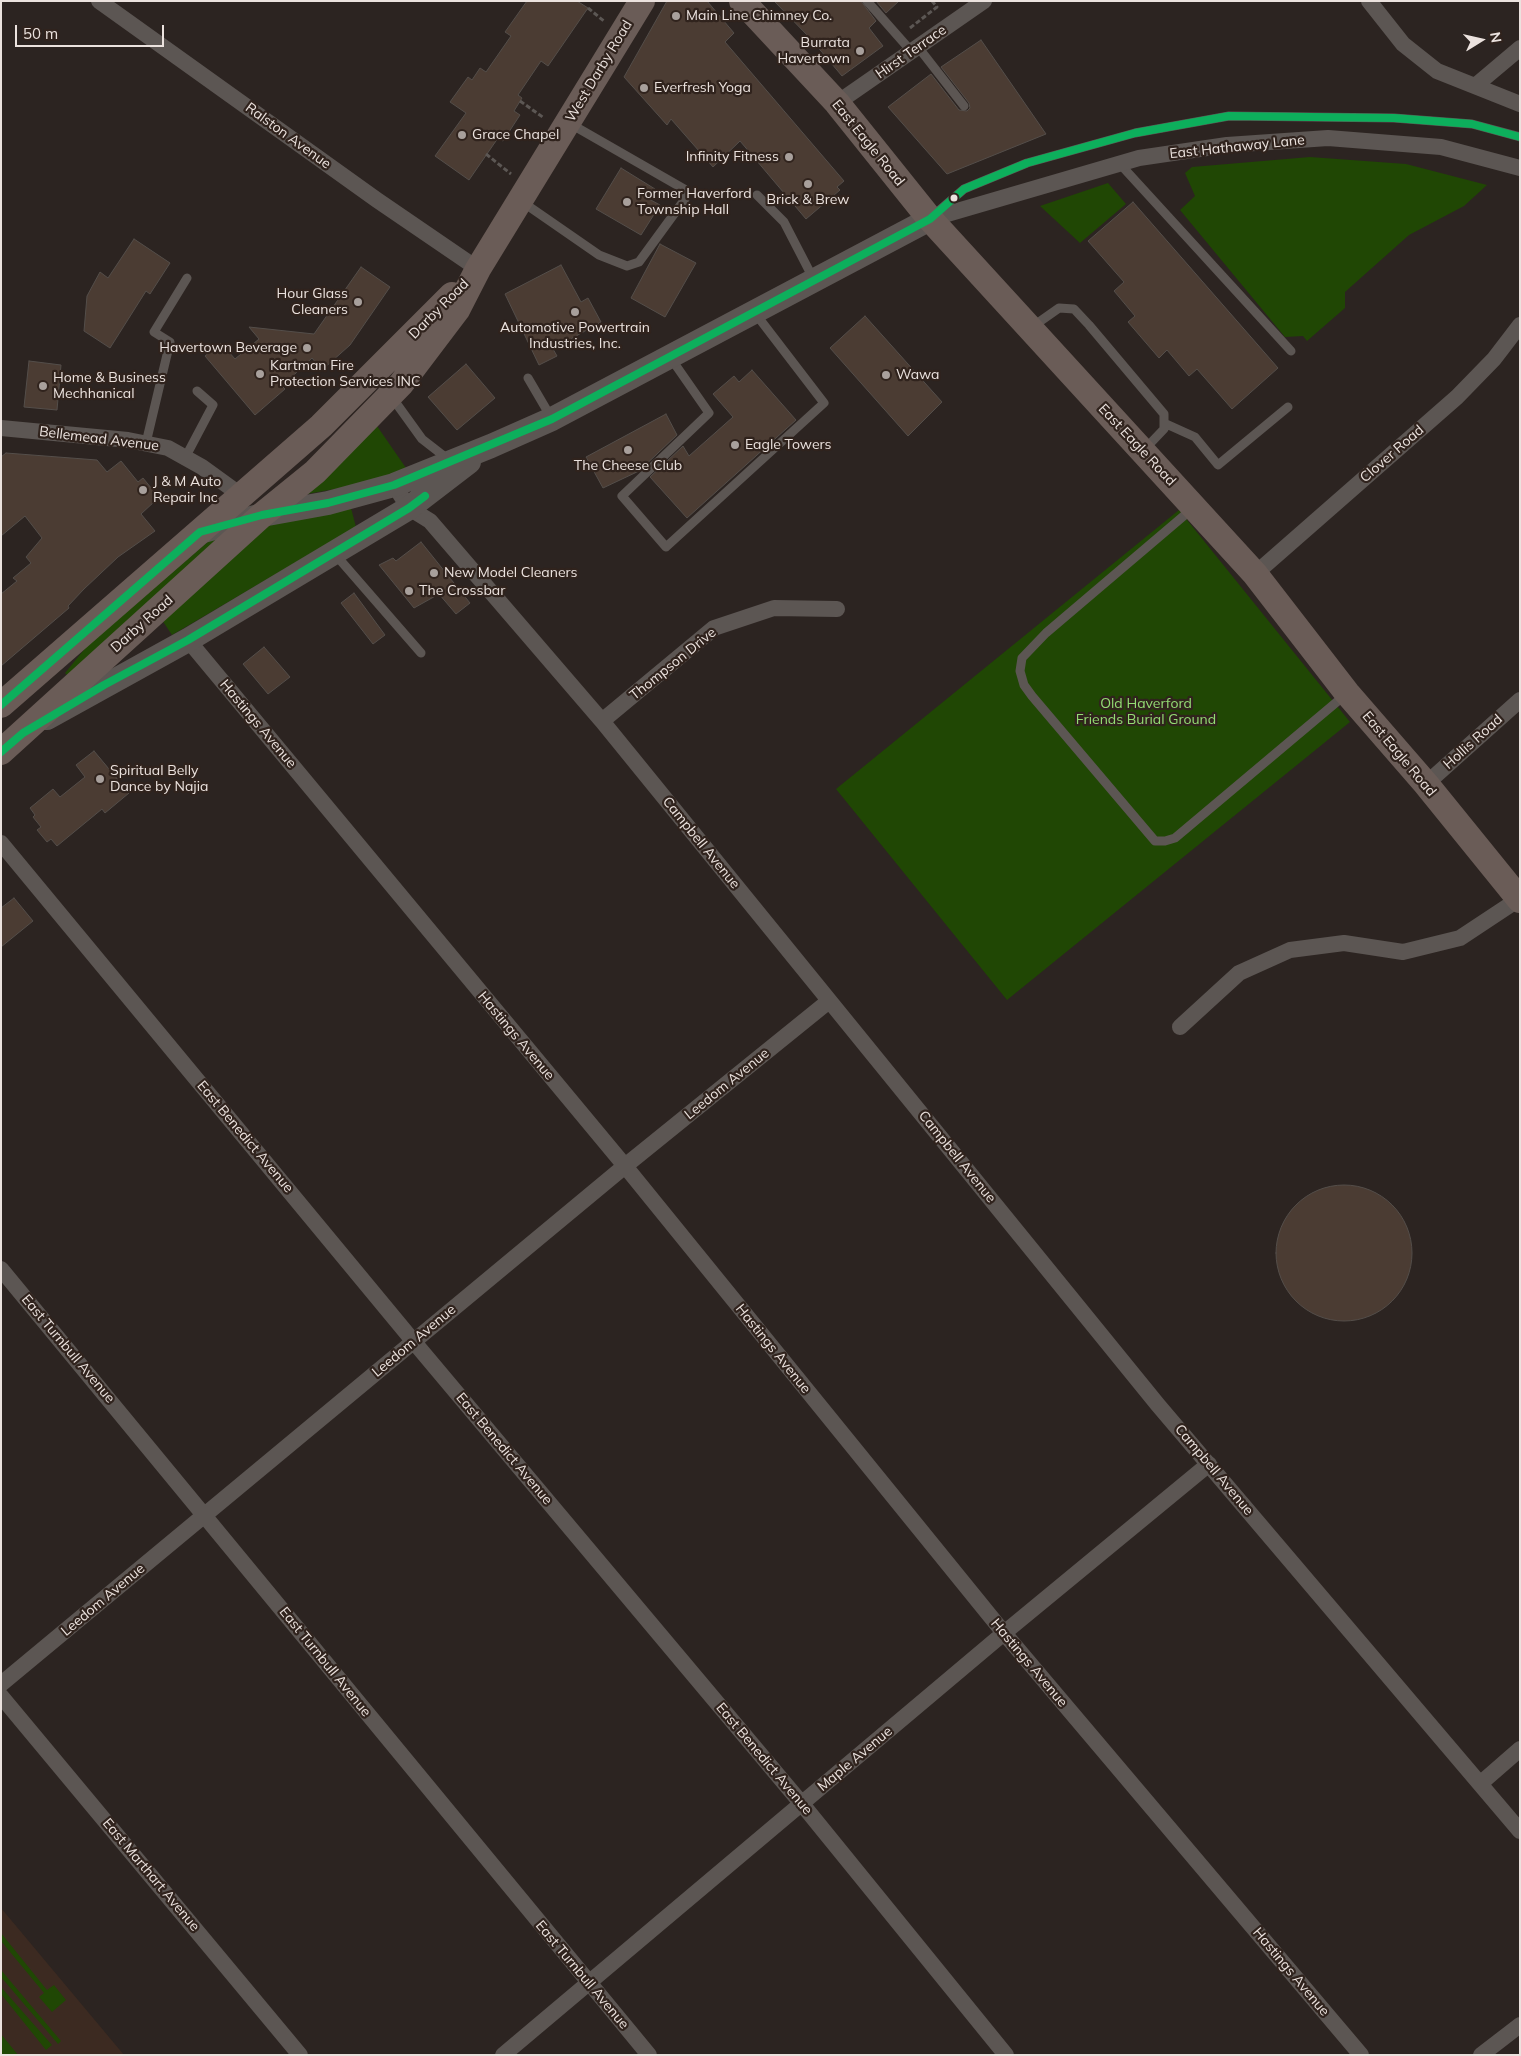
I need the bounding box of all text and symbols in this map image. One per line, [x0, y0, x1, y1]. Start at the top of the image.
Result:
place label: Main Line Chimney Co. [686, 8, 832, 24]
marker: Main Line Chimney Co. [670, 10, 682, 22]
scale bar [18, 15, 166, 47]
north arrow [1456, 15, 1506, 65]
street label: West Darby Road [562, 17, 636, 125]
street label: Hirst Terrace [872, 21, 950, 83]
text: 50 m [23, 24, 58, 43]
text: N [1486, 31, 1506, 44]
place label: Burrata Havertown [777, 35, 850, 68]
marker: Burrata Havertown [854, 45, 866, 57]
place label: Everfresh Yoga [654, 80, 751, 96]
marker: Everfresh Yoga [638, 82, 650, 94]
street label: East Eagle Road [828, 97, 908, 189]
street label: Ralston Avenue [242, 99, 334, 173]
place label: Grace Chapel [472, 127, 559, 143]
marker: Grace Chapel [456, 129, 468, 141]
street label: East Hathaway Lane [1169, 132, 1305, 162]
place label: Infinity Fitness [686, 149, 779, 165]
marker: Infinity Fitness [783, 151, 795, 163]
marker: Brick & Brew [802, 178, 814, 190]
place label: Former Haverford Township Hall [637, 186, 752, 218]
place label: Brick & Brew [767, 192, 849, 208]
unlabelled marker [949, 193, 959, 203]
marker: Former Haverford Township Hall [621, 196, 633, 208]
street label: Darby Road [406, 276, 472, 342]
place label: Hour Glass Cleaners [277, 286, 348, 318]
marker: Hour Glass Cleaners [352, 296, 364, 308]
marker: Automotive Powertrain Industries, Inc. [569, 306, 581, 318]
place label: Automotive Powertrain Industries, Inc. [500, 320, 650, 352]
place label: Havertown Beverage [159, 340, 297, 356]
marker: Havertown Beverage [301, 342, 313, 354]
place label: Kartman Fire Protection Services INC [270, 358, 421, 391]
place label: Wawa [896, 367, 940, 383]
marker: Kartman Fire Protection Services INC [254, 368, 266, 380]
marker: Wawa [880, 369, 892, 381]
place label: Home & Business Mechhanical [53, 370, 166, 402]
marker: Home & Business Mechhanical [37, 380, 49, 392]
street label: East Eagle Road [1095, 401, 1179, 489]
street label: Clover Road [1357, 422, 1427, 486]
street label: Bellemead Avenue [38, 423, 160, 455]
place label: Eagle Towers [745, 437, 831, 453]
marker: Eagle Towers [729, 439, 741, 451]
marker: The Cheese Club [622, 444, 634, 456]
place label: The Cheese Club [574, 458, 682, 474]
place label: J & M Auto Repair Inc [153, 474, 221, 507]
marker: J & M Auto Repair Inc [137, 484, 149, 496]
place label: New Model Cleaners [444, 565, 578, 581]
marker: New Model Cleaners [428, 567, 440, 579]
place label: The Crossbar [419, 583, 505, 599]
marker: The Crossbar [403, 585, 415, 597]
street label: Darby Road [108, 592, 176, 656]
street label: Thompson Drive [627, 624, 719, 704]
street label: Hastings Avenue [216, 676, 300, 772]
park label: Old Haverford Friends Burial Ground [1076, 696, 1216, 729]
street label: East Eagle Road [1359, 708, 1439, 800]
street label: Hollis Road [1440, 711, 1506, 773]
place label: Spiritual Belly Dance by Najia [110, 763, 208, 796]
marker: Spiritual Belly Dance by Najia [94, 773, 106, 785]
street label: Campbell Avenue [659, 794, 743, 892]
street label: Hastings Avenue [474, 988, 558, 1084]
street label: Leedom Avenue [681, 1045, 773, 1123]
street label: East Benedict Avenue [193, 1078, 297, 1196]
street label: Campbell Avenue [915, 1108, 999, 1206]
street label: East Turnbull Avenue [18, 1291, 118, 1407]
street label: Leedom Avenue [369, 1301, 459, 1381]
street label: Hastings Avenue [732, 1301, 814, 1397]
street label: East Benedict Avenue [452, 1390, 556, 1508]
street label: Campbell Avenue [1171, 1421, 1257, 1519]
street label: Leedom Avenue [58, 1560, 148, 1640]
street label: East Turnbull Avenue [276, 1604, 374, 1720]
street label: Hastings Avenue [987, 1615, 1071, 1711]
street label: East Benedict Avenue [712, 1700, 816, 1818]
street label: Maple Avenue [814, 1723, 896, 1795]
street label: East Marthart Avenue [99, 1815, 203, 1935]
street label: East Turnbull Avenue [532, 1917, 632, 2033]
street label: Hastings Avenue [1249, 1924, 1333, 2020]

